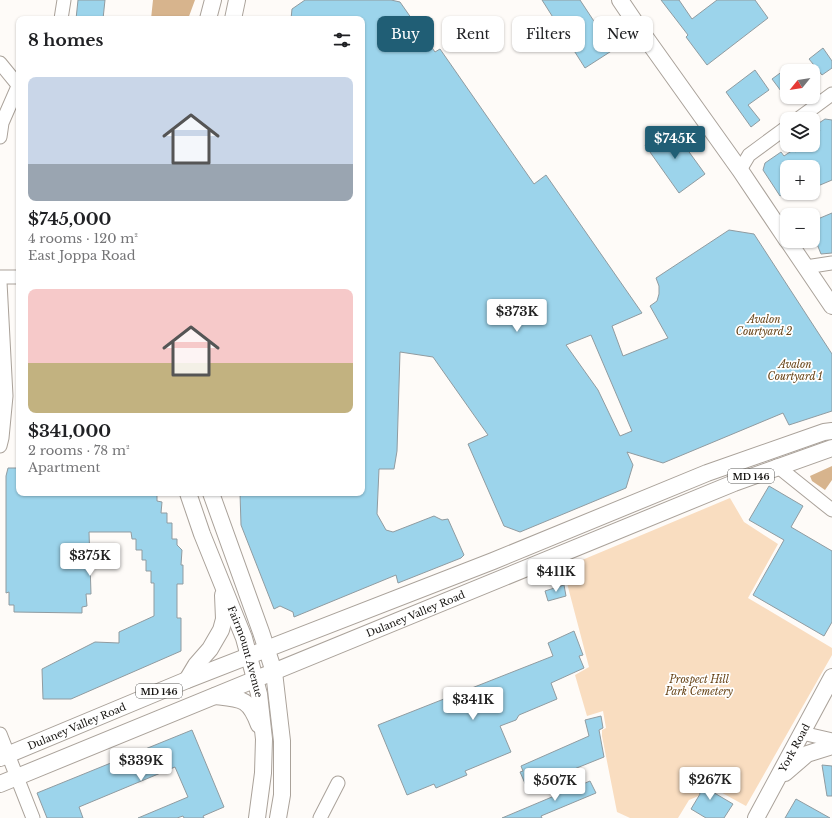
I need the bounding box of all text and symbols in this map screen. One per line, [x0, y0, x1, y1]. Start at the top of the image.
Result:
chip: Buy [377, 16, 434, 52]
chip: Rent [442, 16, 504, 52]
chip: Filters [512, 16, 585, 52]
chip: New [593, 16, 653, 52]
icon: filters [331, 29, 353, 51]
text: 8 homes [28, 30, 103, 51]
north arrow [780, 64, 820, 104]
map controls [780, 64, 820, 248]
icon: home [155, 103, 227, 175]
button: layers [780, 112, 820, 152]
pin: $745K [647, 126, 703, 160]
text: $745K [654, 130, 696, 147]
button: + [780, 160, 820, 200]
button: − [780, 208, 820, 248]
text: $745,000 [28, 209, 111, 230]
text: 4 rooms · 120 m² [28, 230, 138, 247]
text: East Joppa Road [28, 247, 136, 264]
pin: $373K [489, 299, 545, 333]
text: $373K [496, 303, 538, 320]
park label: Avalon Courtyard 2 [736, 313, 792, 338]
icon: home [155, 315, 227, 387]
park label: Avalon Courtyard 1 [767, 358, 823, 383]
text: $341,000 [28, 421, 111, 442]
text: 2 rooms · 78 m² [28, 442, 130, 459]
text: Apartment [28, 459, 100, 476]
road number: MD 146 [728, 469, 774, 483]
pin: $375K [62, 543, 118, 577]
text: $375K [69, 547, 111, 564]
pin: $411K [528, 559, 584, 593]
text: $411K [536, 563, 576, 580]
street label: Dulaney Valley Road [364, 588, 467, 640]
street label: Fairmount Avenue [225, 604, 266, 698]
park label: Prospect Hill Park Cemetery [664, 673, 734, 698]
road number: MD 146 [136, 684, 182, 698]
pin: $341K [445, 687, 501, 721]
text: $341K [452, 691, 494, 708]
street label: Dulaney Valley Road [25, 700, 128, 752]
street label: York Road [775, 721, 812, 775]
pin: $339K [113, 748, 169, 782]
text: $339K [119, 752, 163, 769]
pin: $267K [682, 767, 738, 801]
pin: $507K [527, 768, 583, 802]
text: $267K [688, 771, 732, 788]
text: $507K [533, 772, 577, 789]

